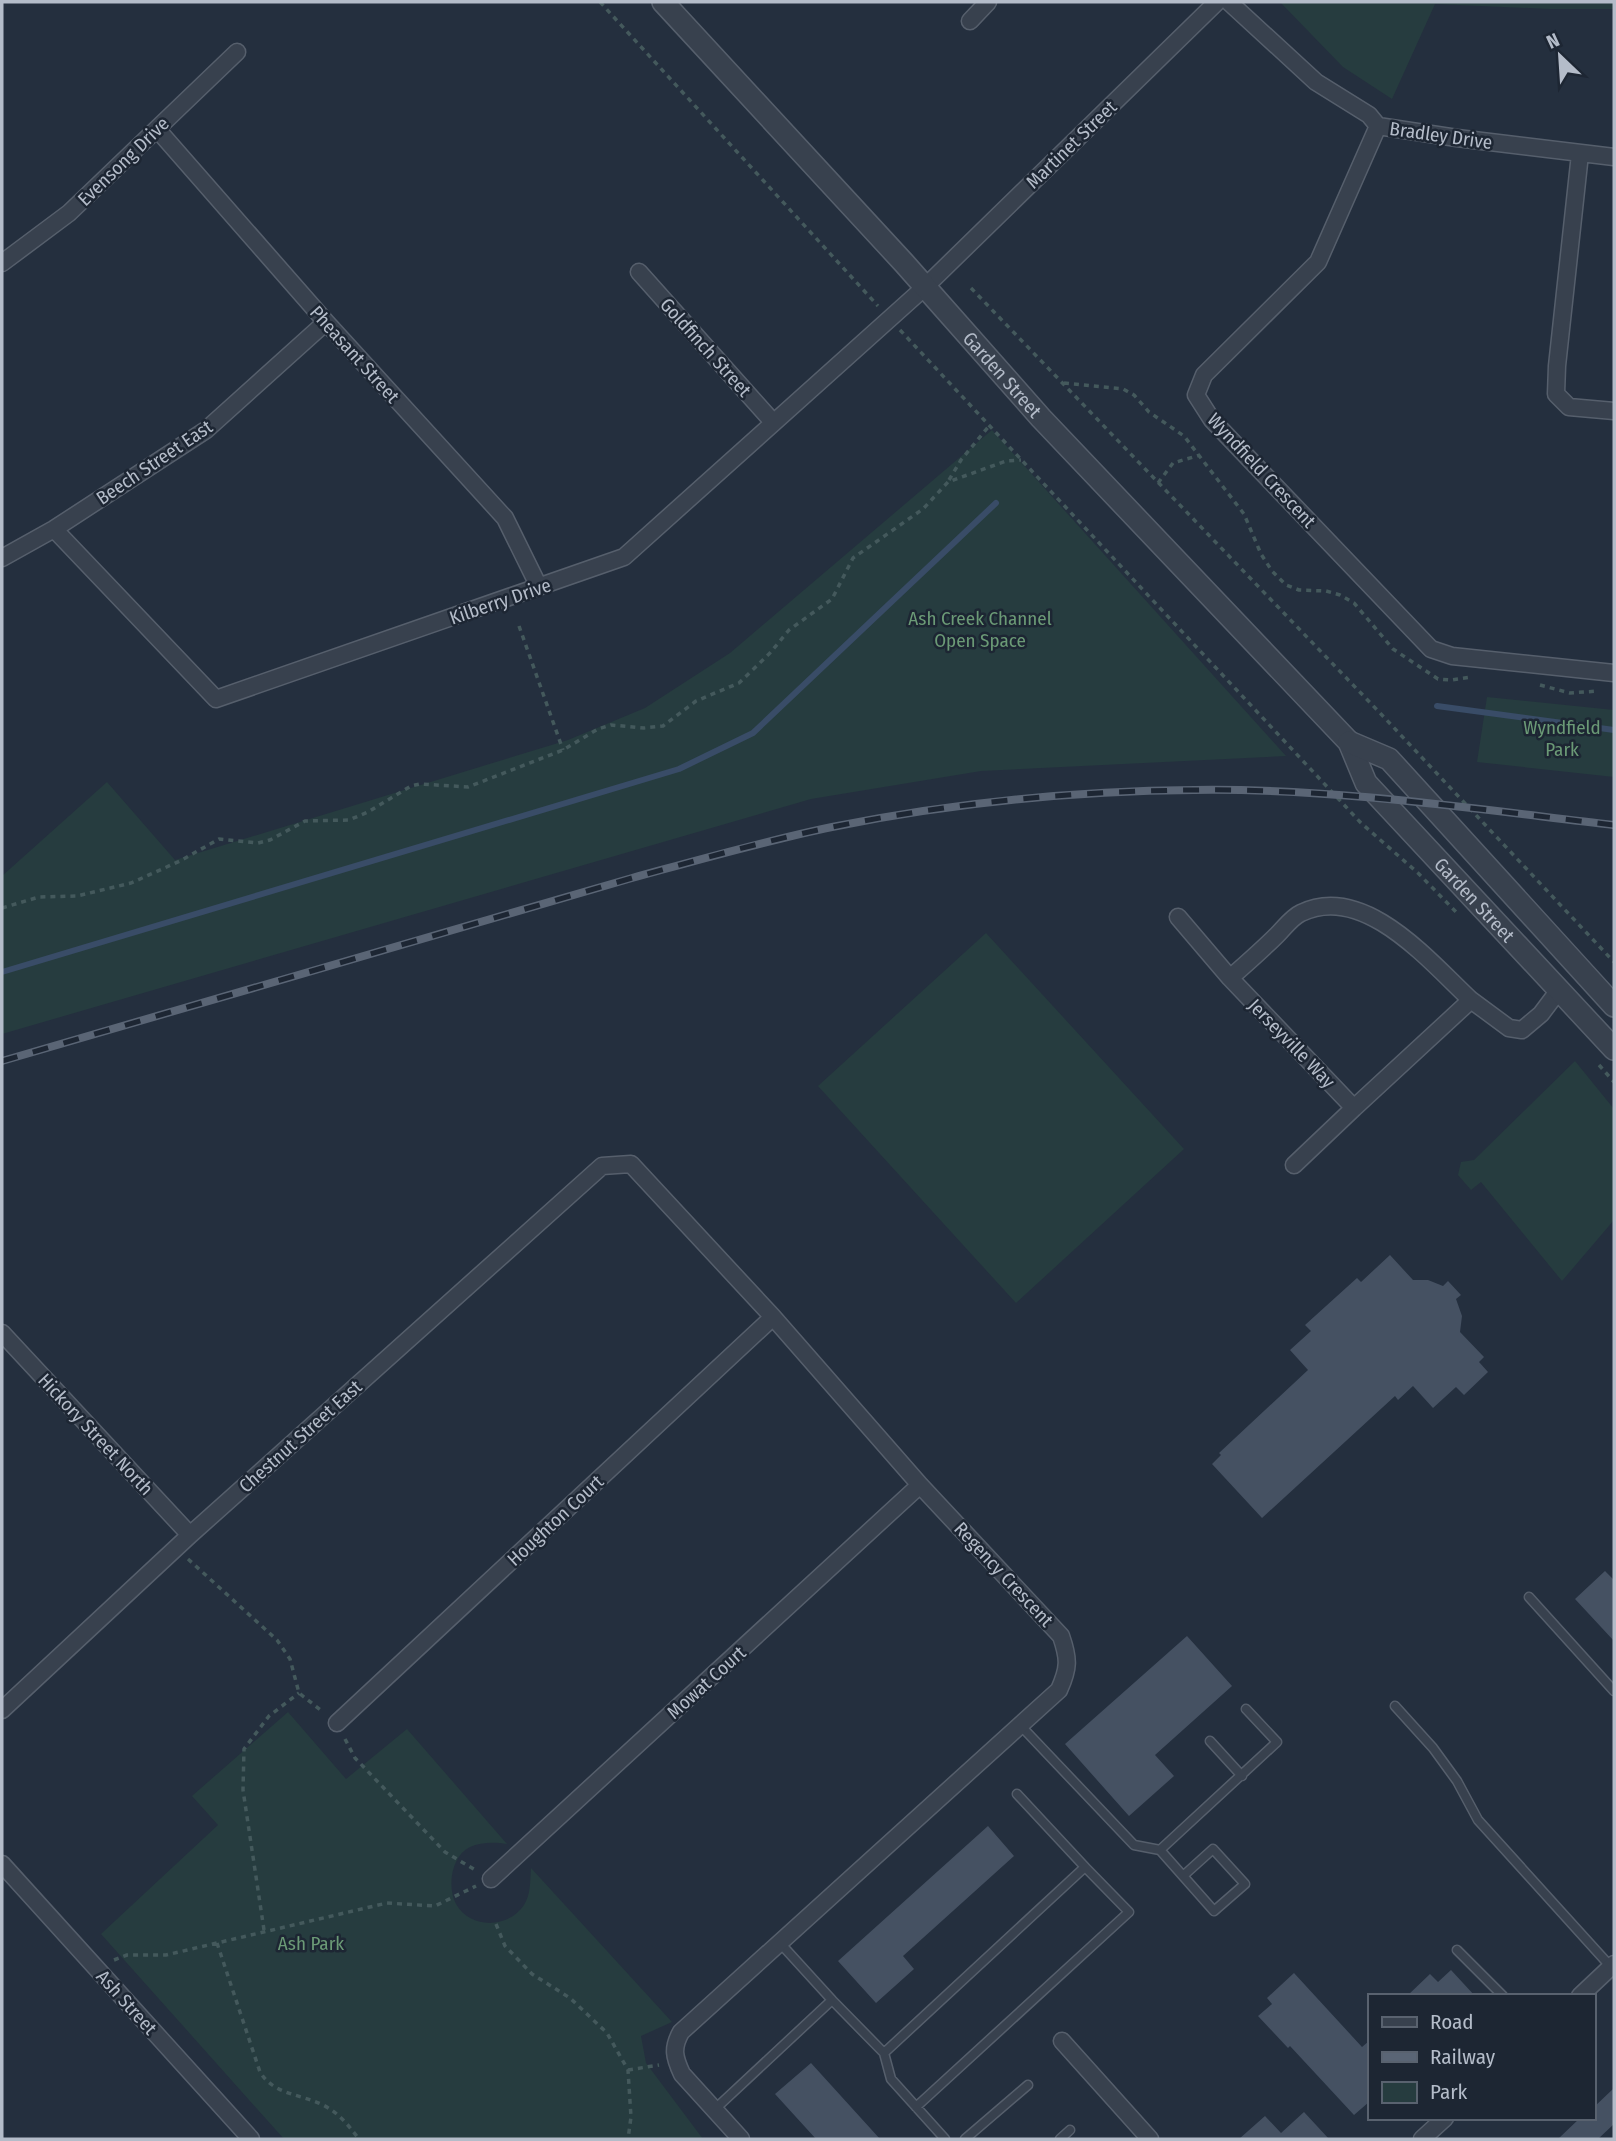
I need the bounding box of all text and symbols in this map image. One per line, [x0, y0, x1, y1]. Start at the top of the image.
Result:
north arrow [1525, 21, 1595, 91]
text: N [1543, 28, 1563, 54]
street label: Martinet Street [1021, 95, 1122, 193]
street label: Evensong Drive [73, 112, 174, 211]
street label: Bradley Drive [1388, 117, 1494, 154]
street label: Goldfinch Street [655, 293, 757, 402]
street label: Pheasant Street [305, 301, 405, 408]
street label: Garden Street [958, 327, 1047, 423]
street label: Wyndfield Crescent [1203, 408, 1321, 533]
street label: Beech Street East [92, 415, 217, 510]
street label: Kilberry Drive [446, 573, 554, 630]
park label: Ash Creek Channel Open Space [908, 607, 1052, 652]
park label: Wyndfield Park [1523, 716, 1601, 761]
street label: Garden Street [1429, 853, 1520, 948]
street label: Jerseyville Way [1243, 994, 1340, 1093]
street label: Hickory Street North [33, 1369, 158, 1500]
street label: Chestnut Street East [234, 1375, 367, 1498]
street label: Houghton Court [503, 1470, 609, 1571]
street label: Regency Crescent [949, 1517, 1059, 1632]
street label: Mowat Court [662, 1641, 751, 1724]
park label: Ash Park [278, 1932, 344, 1955]
street label: Ash Street [92, 1965, 162, 2040]
legend [1368, 1994, 1595, 2120]
text: Road [1430, 2009, 1474, 2035]
text: Railway [1430, 2044, 1496, 2070]
text: Park [1430, 2079, 1468, 2105]

